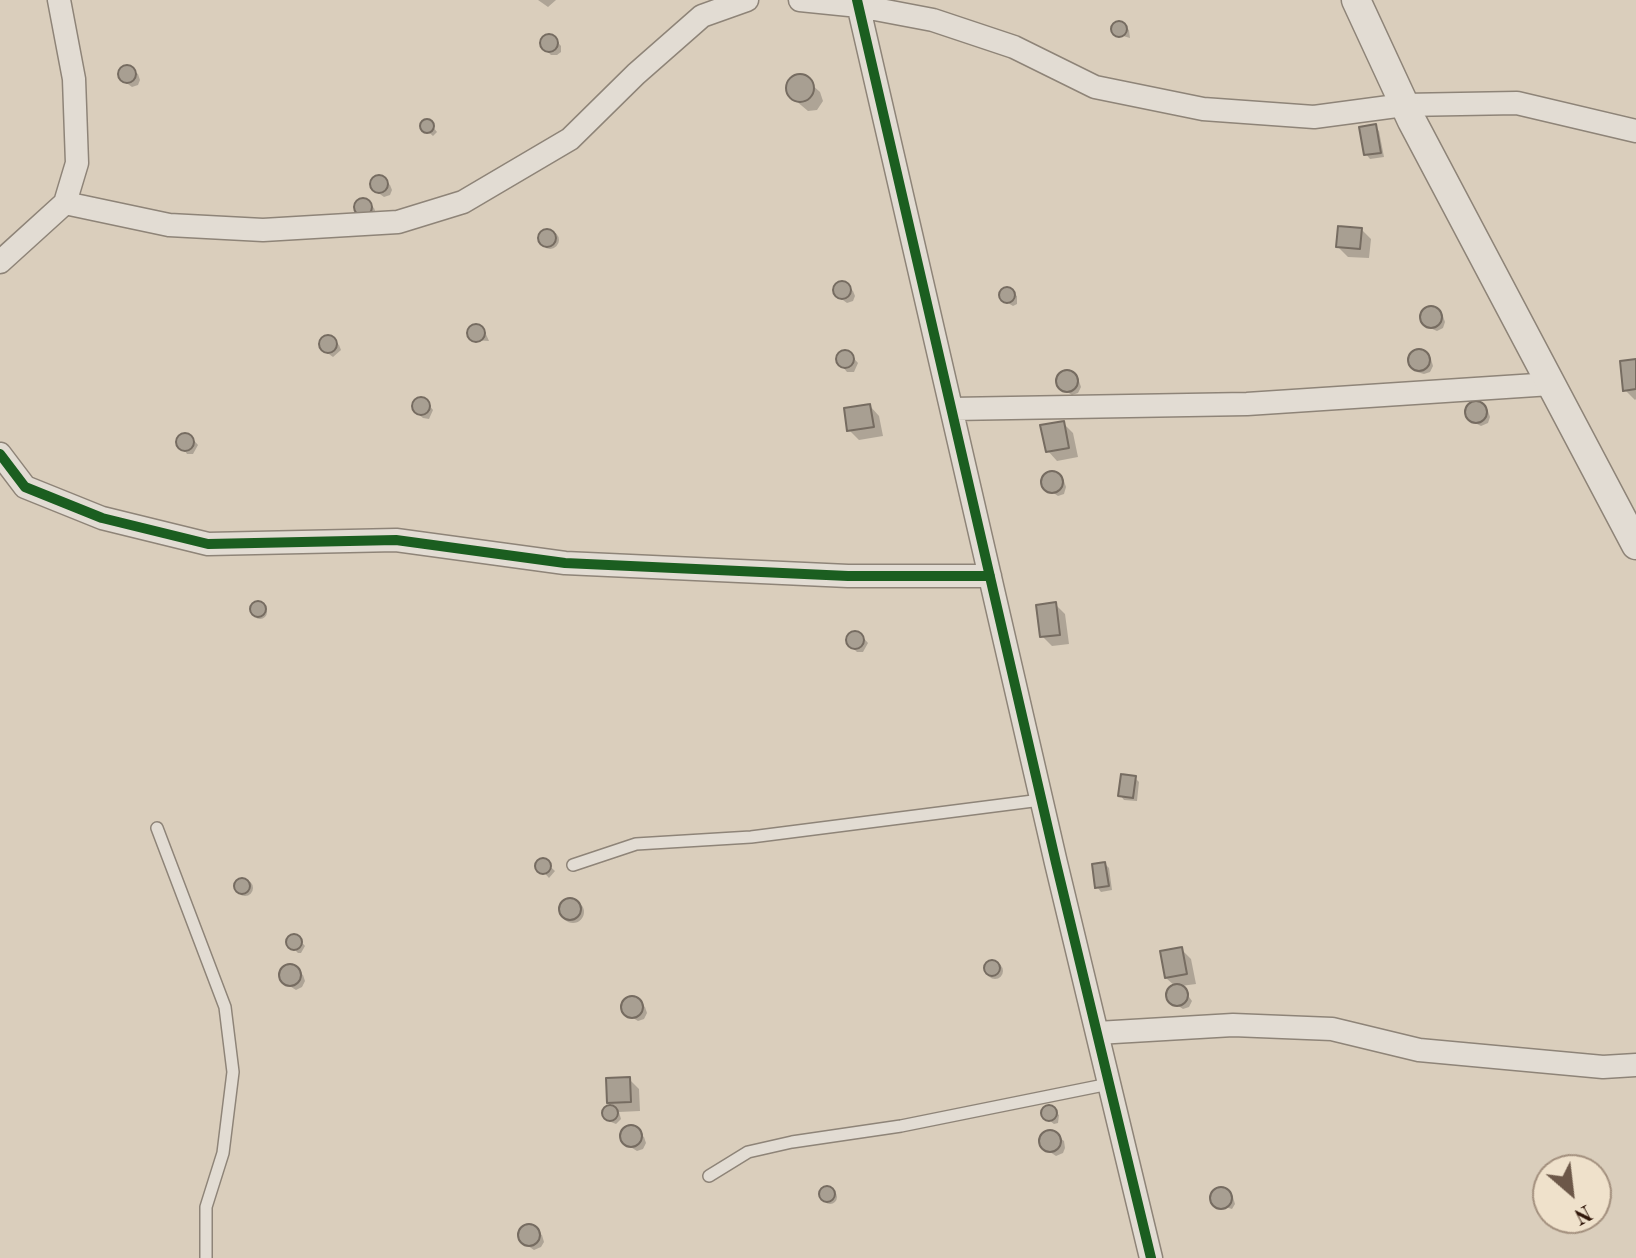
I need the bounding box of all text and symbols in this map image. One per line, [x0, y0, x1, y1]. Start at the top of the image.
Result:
north arrow [1532, 1154, 1612, 1234]
text: N [1570, 1200, 1595, 1227]

